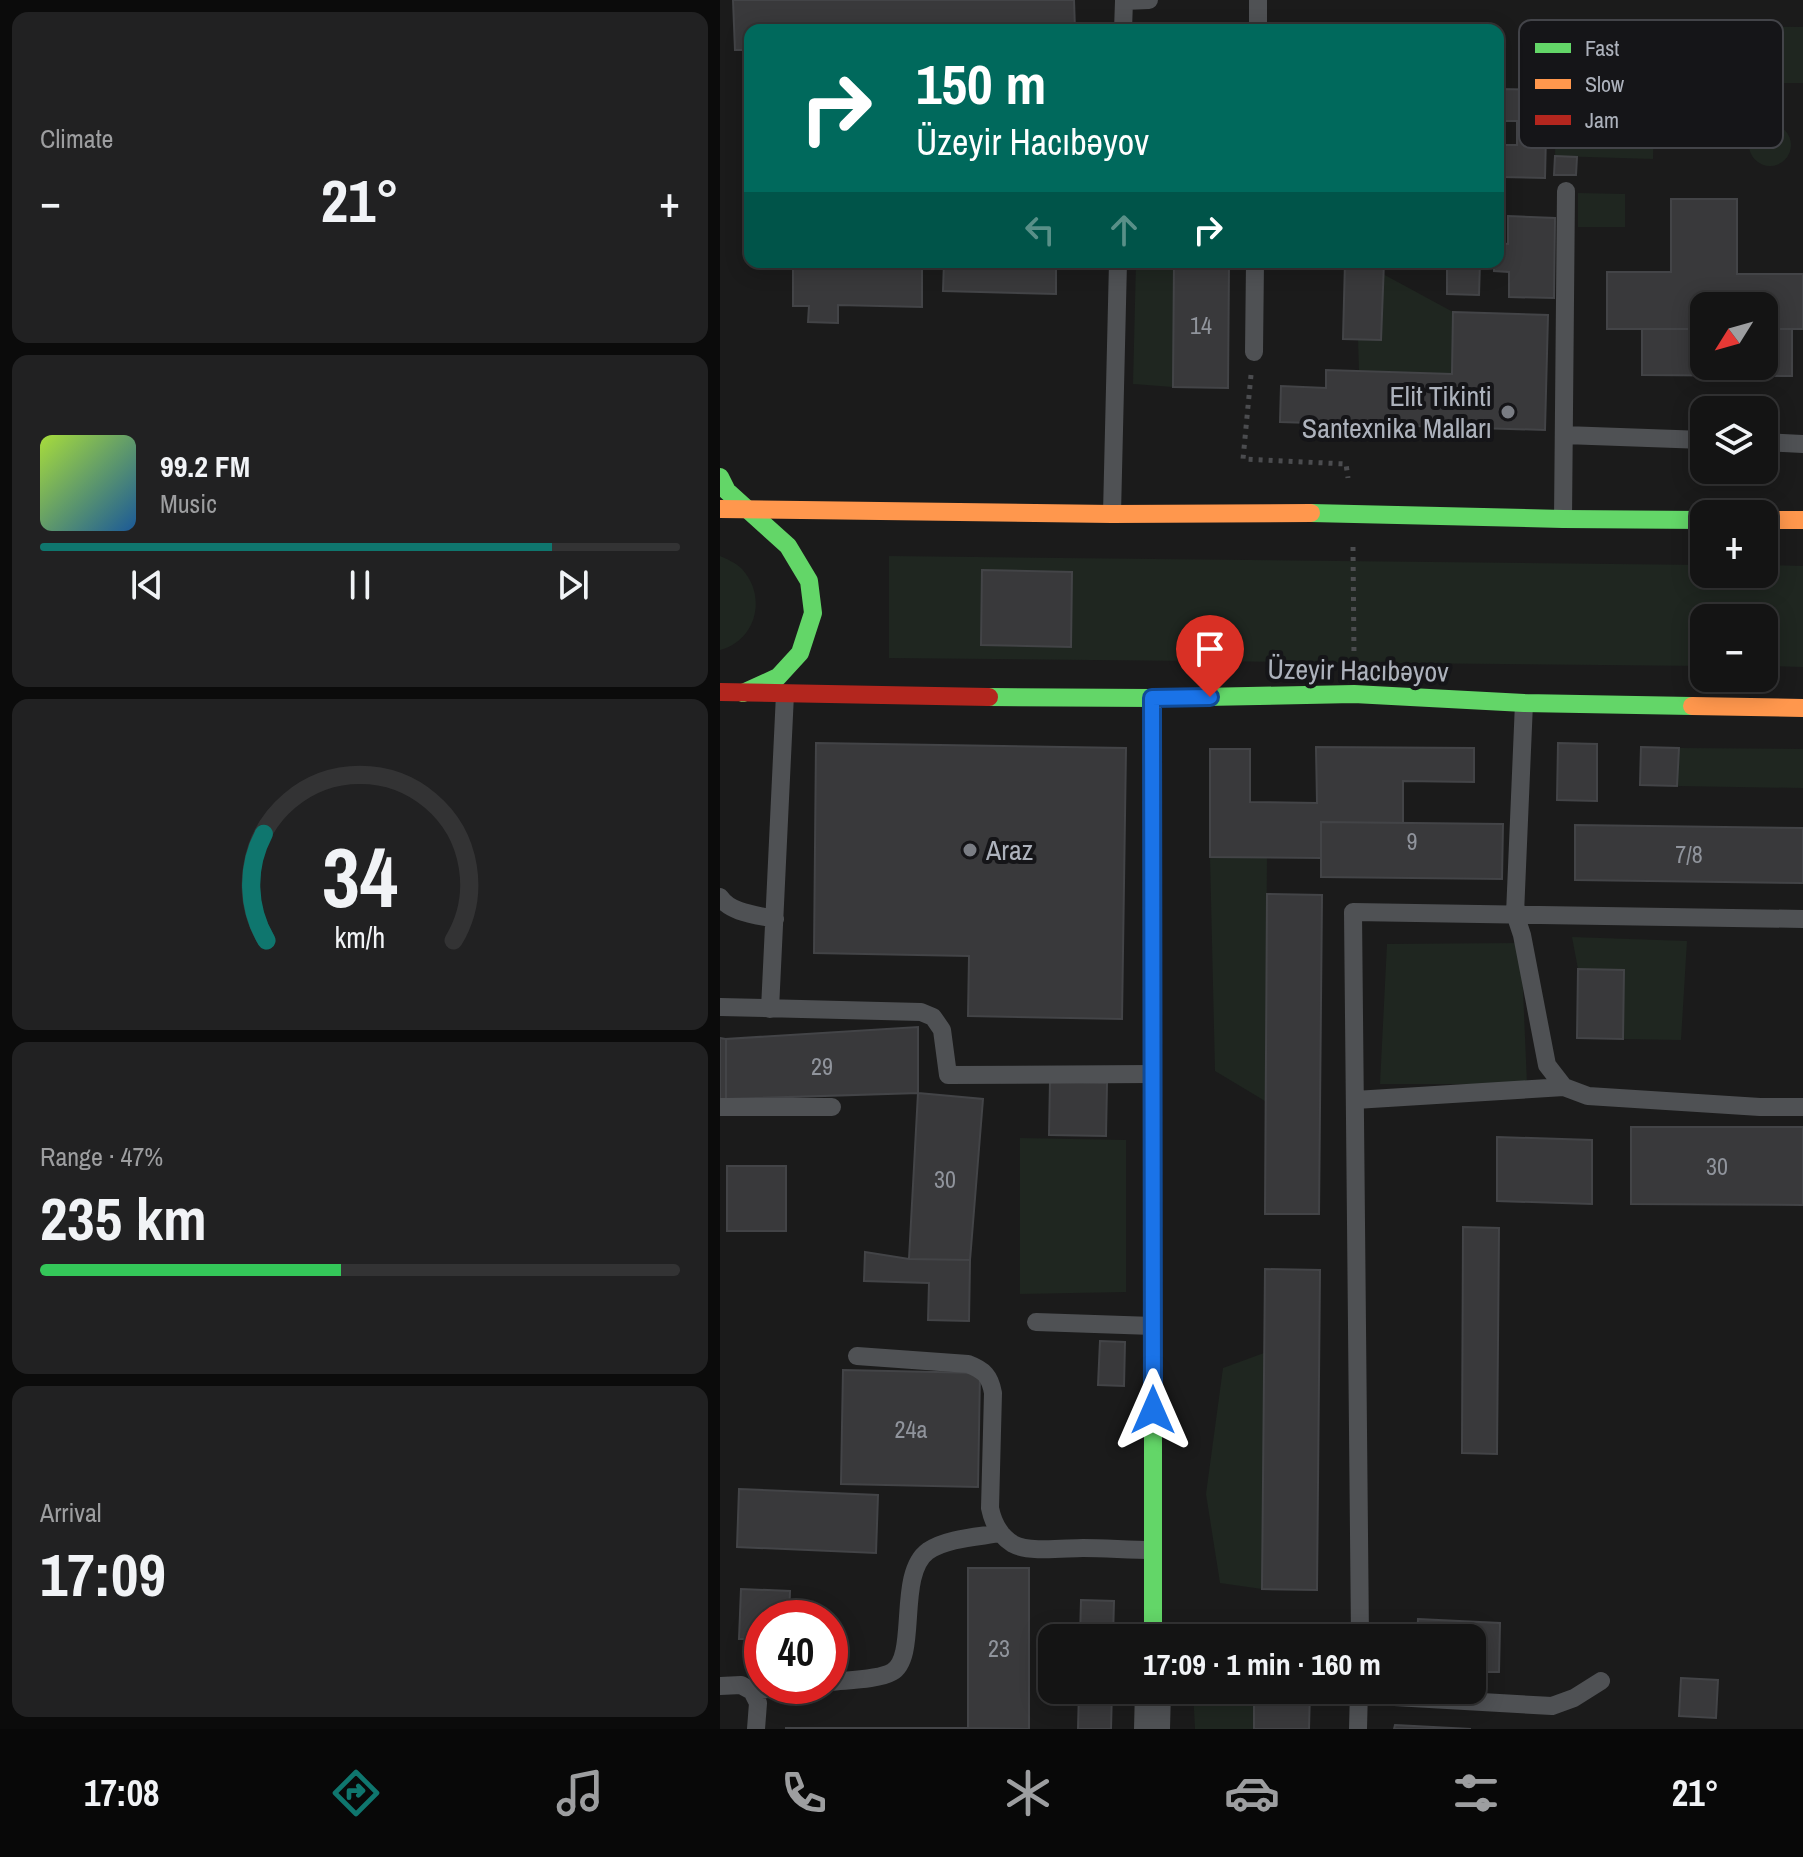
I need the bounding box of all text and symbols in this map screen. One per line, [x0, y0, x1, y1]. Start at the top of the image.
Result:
legend [1519, 20, 1783, 148]
text: Fast [1585, 33, 1619, 63]
text: 150 m [916, 46, 1046, 121]
icon: right [784, 56, 888, 160]
text: Slow [1585, 69, 1624, 99]
text: Jam [1585, 105, 1619, 135]
text: Üzeyir Hacıbəyov [916, 118, 1149, 166]
text: Climate [40, 121, 113, 156]
text: 21° [321, 160, 399, 241]
text: − [40, 171, 61, 231]
text: + [659, 171, 680, 231]
icon: left [1018, 208, 1062, 252]
icon: ahead [1102, 208, 1146, 252]
icon: right [1186, 208, 1230, 252]
north arrow [1690, 292, 1778, 380]
map controls [1690, 292, 1778, 692]
house number: 14 [1190, 309, 1212, 341]
place label: Elit Tikinti Santexnika Malları [1302, 377, 1492, 447]
button: layers [1690, 396, 1778, 484]
marker: Elit Tikinti Santexnika Malları [1499, 403, 1517, 421]
text: 99.2 FM [160, 446, 250, 486]
text: Music [160, 486, 217, 521]
button: + [1690, 500, 1778, 588]
icon: previous [125, 563, 169, 607]
icon: pause [338, 563, 382, 607]
icon: next [551, 563, 595, 607]
button: − [1690, 604, 1778, 692]
pin [1176, 615, 1244, 697]
icon: arrive [1188, 627, 1232, 671]
street label: Üzeyir Hacıbəyov [1267, 649, 1449, 691]
text: 34 [322, 820, 398, 932]
house number: 9 [1407, 825, 1417, 857]
place label: Araz [985, 831, 1033, 869]
house number: 7/8 [1675, 838, 1703, 870]
marker: Araz [961, 841, 979, 859]
text: km/h [335, 918, 385, 957]
house number: 29 [811, 1050, 833, 1082]
text: Range · 47% [40, 1139, 163, 1174]
house number: 30 [1706, 1150, 1728, 1182]
house number: 30 [934, 1163, 956, 1195]
text: 235 km [40, 1178, 207, 1259]
position arrow [1111, 1368, 1195, 1452]
house number: 24a [895, 1413, 927, 1445]
text: Arrival [40, 1495, 102, 1530]
text: 17:09 [40, 1534, 166, 1615]
speed limit sign: 40 [744, 1600, 848, 1704]
house number: 23 [988, 1632, 1010, 1664]
text: 17:09 · 1 min · 160 m [1143, 1644, 1381, 1684]
icon: directions [328, 1765, 384, 1821]
icon: music [552, 1765, 608, 1821]
icon: phone [776, 1765, 832, 1821]
icon: climate [1000, 1765, 1056, 1821]
icon: car [1224, 1765, 1280, 1821]
icon: filters [1448, 1765, 1504, 1821]
text: 17:08 [84, 1769, 160, 1817]
text: 21° [1672, 1769, 1719, 1817]

